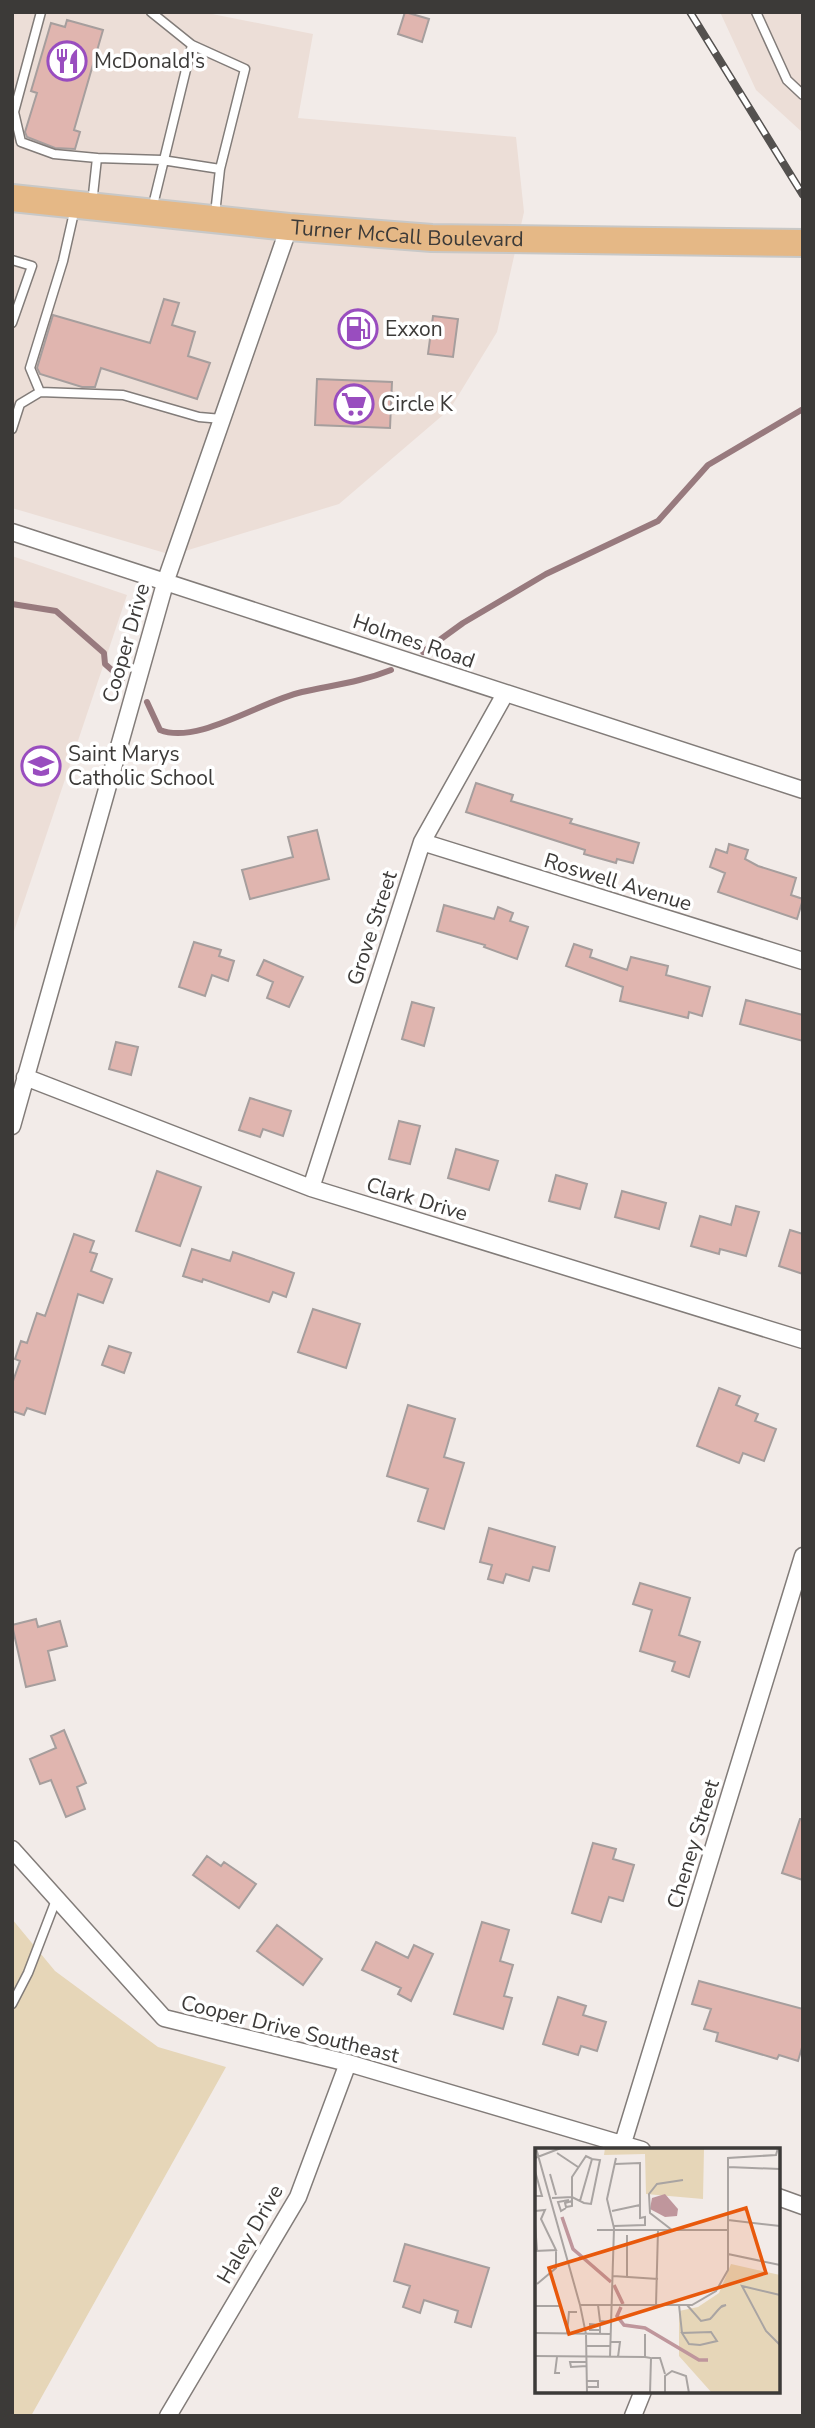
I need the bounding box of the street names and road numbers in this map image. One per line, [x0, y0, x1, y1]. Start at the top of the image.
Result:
street label: Turner McCall Boulevard [290, 213, 524, 253]
street label: Cooper Drive [96, 580, 156, 706]
street label: Holmes Road [349, 607, 479, 675]
street label: Roswell Avenue [541, 846, 695, 918]
street label: Grove Street [340, 867, 404, 989]
street label: Clark Drive [363, 1170, 471, 1228]
street label: Cheney Street [660, 1775, 726, 1912]
street label: Cooper Drive Southeast [178, 1988, 402, 2070]
street label: Haley Drive [210, 2179, 290, 2289]

